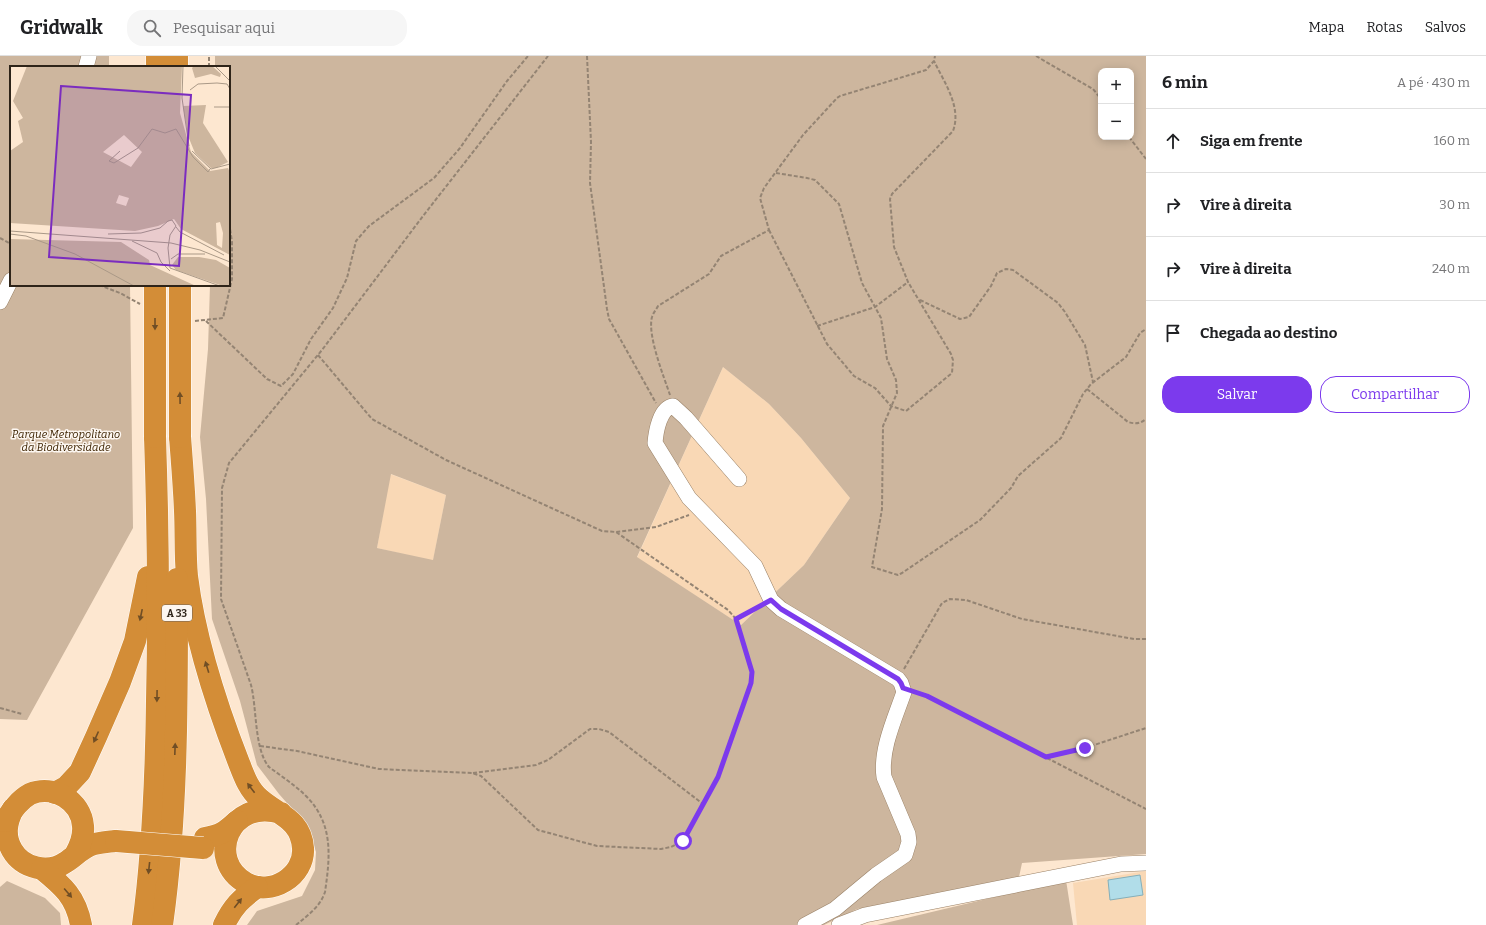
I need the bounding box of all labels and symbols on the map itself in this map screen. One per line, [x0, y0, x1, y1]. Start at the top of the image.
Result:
inset map [10, 66, 230, 286]
one-way arrow [152, 318, 158, 331]
one-way arrow [177, 391, 183, 404]
park label: Parque Metropolitano da Biodiversidade [12, 428, 120, 454]
road number: A 33 [162, 605, 192, 621]
one-way arrow [137, 609, 143, 622]
one-way arrow [204, 660, 210, 672]
one-way arrow [154, 690, 160, 703]
one-way arrow [93, 732, 99, 743]
route end [1076, 739, 1094, 757]
one-way arrow [172, 742, 178, 755]
one-way arrow [247, 783, 256, 794]
route start [674, 832, 692, 850]
one-way arrow [146, 862, 152, 874]
one-way arrow [63, 887, 72, 898]
one-way arrow [233, 898, 242, 909]

